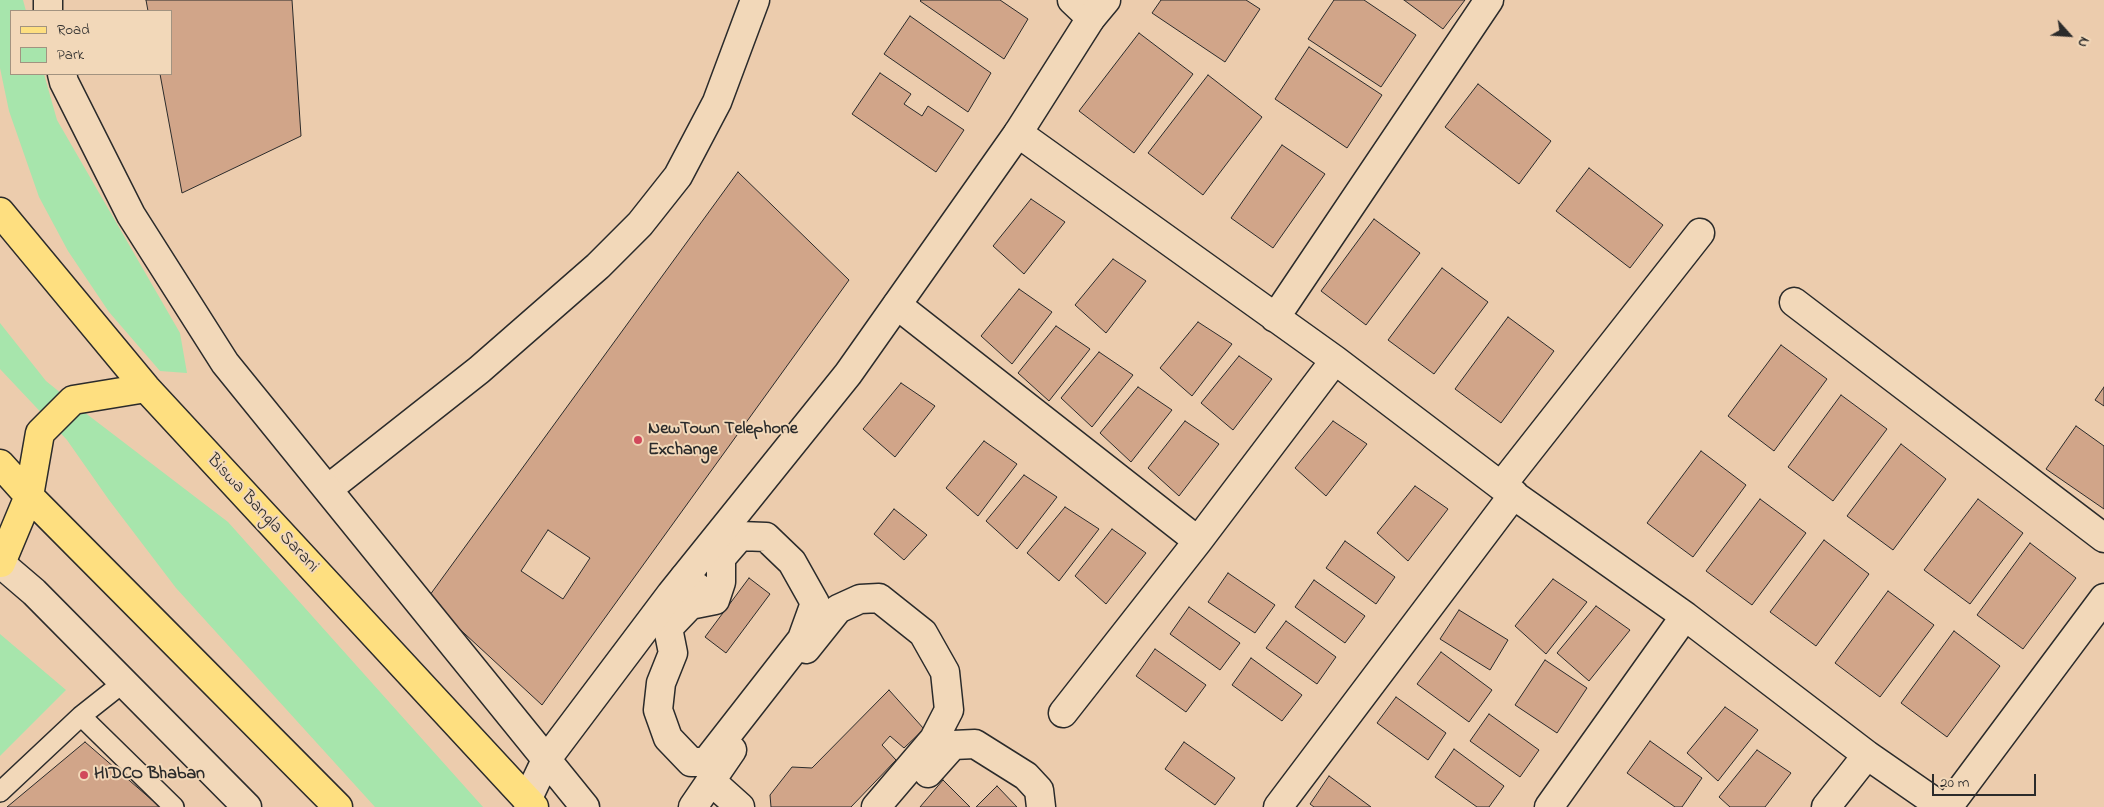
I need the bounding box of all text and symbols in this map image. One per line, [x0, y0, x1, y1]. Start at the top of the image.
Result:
legend [10, 10, 172, 75]
north arrow [2044, 10, 2094, 60]
text: Road [57, 19, 90, 41]
text: N [2071, 33, 2094, 51]
text: Park [57, 44, 84, 66]
place label: NewTown Telephone Exchange [648, 419, 798, 462]
marker: NewTown Telephone Exchange [632, 434, 644, 446]
street label: Biswa Bangla Sarani [201, 450, 323, 578]
place label: HIDCO Bhaban [94, 764, 205, 786]
scale bar [1934, 764, 2038, 796]
marker: HIDCO Bhaban [78, 769, 90, 781]
text: 20 m [1940, 772, 1969, 794]

